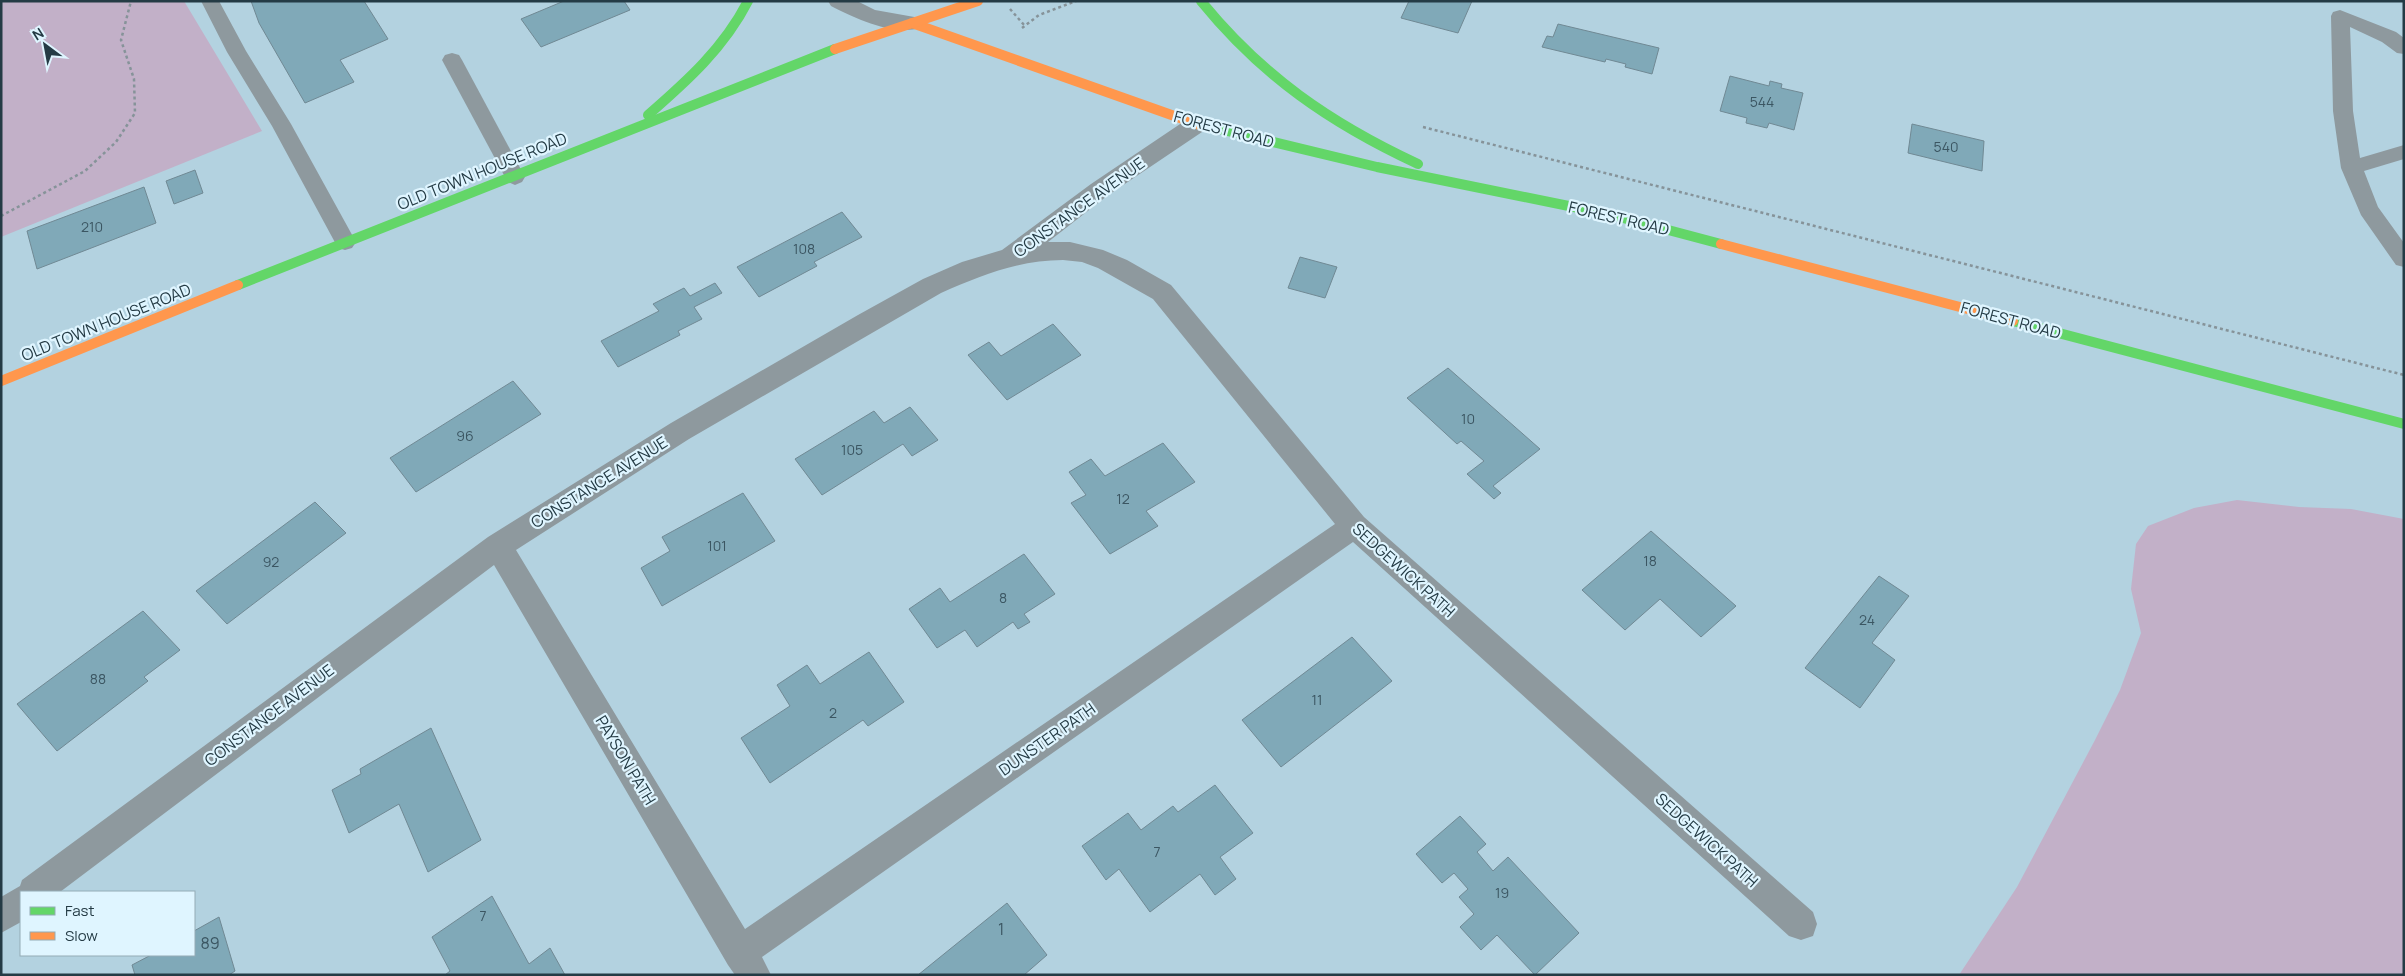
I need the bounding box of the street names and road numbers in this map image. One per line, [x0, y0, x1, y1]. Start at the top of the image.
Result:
street label: FOREST ROAD [1172, 105, 1277, 153]
street label: OLD TOWN HOUSE ROAD [394, 127, 570, 215]
street label: CONSTANCE AVENUE [1009, 152, 1149, 262]
street label: FOREST ROAD [1566, 196, 1672, 240]
street label: OLD TOWN HOUSE ROAD [18, 278, 194, 366]
street label: FOREST ROAD [1959, 296, 2064, 344]
street label: CONSTANCE AVENUE [527, 431, 671, 533]
street label: SEDGEWICK PATH [1348, 518, 1460, 622]
street label: CONSTANCE AVENUE [200, 659, 338, 771]
street label: DUNSTER PATH [994, 698, 1100, 780]
street label: PAYSON PATH [591, 711, 661, 809]
street label: SEDGEWICK PATH [1651, 788, 1763, 892]

